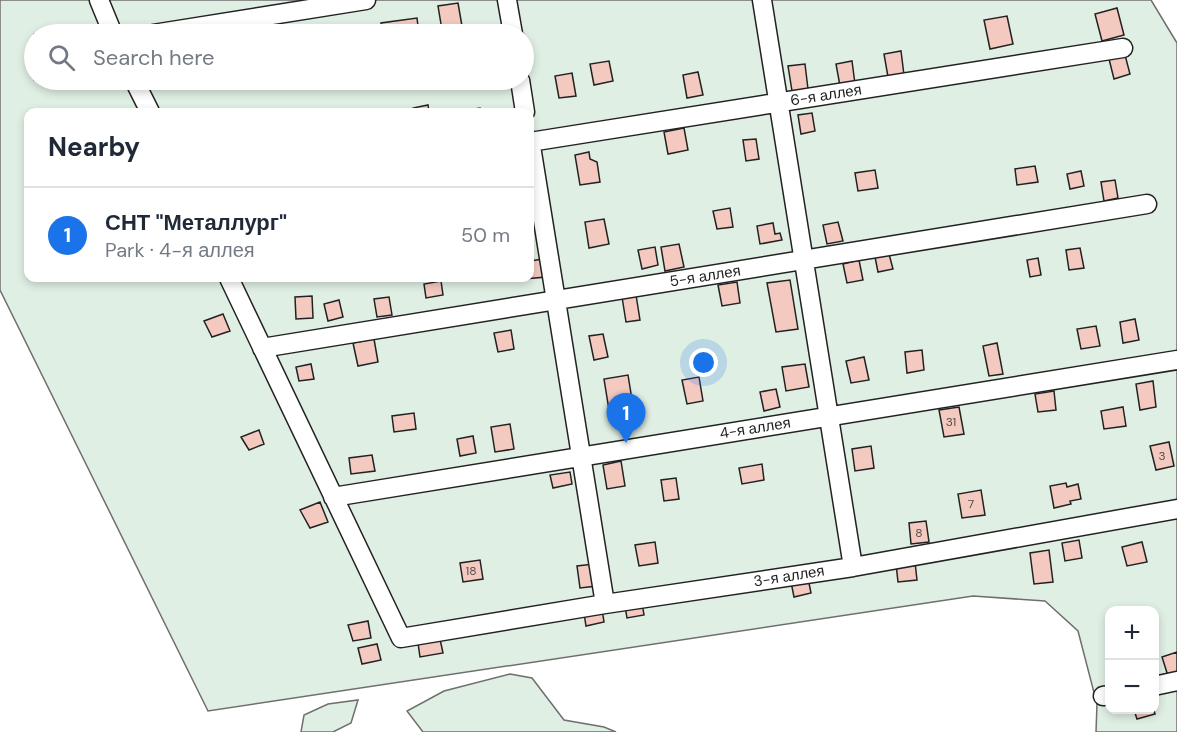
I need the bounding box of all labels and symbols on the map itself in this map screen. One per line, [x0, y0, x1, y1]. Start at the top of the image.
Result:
street label: 6-я аллея [789, 79, 863, 111]
street label: 5-я аллея [668, 261, 742, 291]
your location [689, 348, 718, 377]
pin: 1 [606, 394, 646, 443]
street label: 4-я аллея [718, 413, 792, 443]
house number: 31 [946, 414, 956, 430]
house number: 3 [1158, 448, 1166, 464]
house number: 7 [968, 496, 974, 512]
house number: 8 [915, 525, 923, 541]
street label: 3-я аллея [752, 561, 826, 591]
house number: 18 [465, 563, 477, 579]

